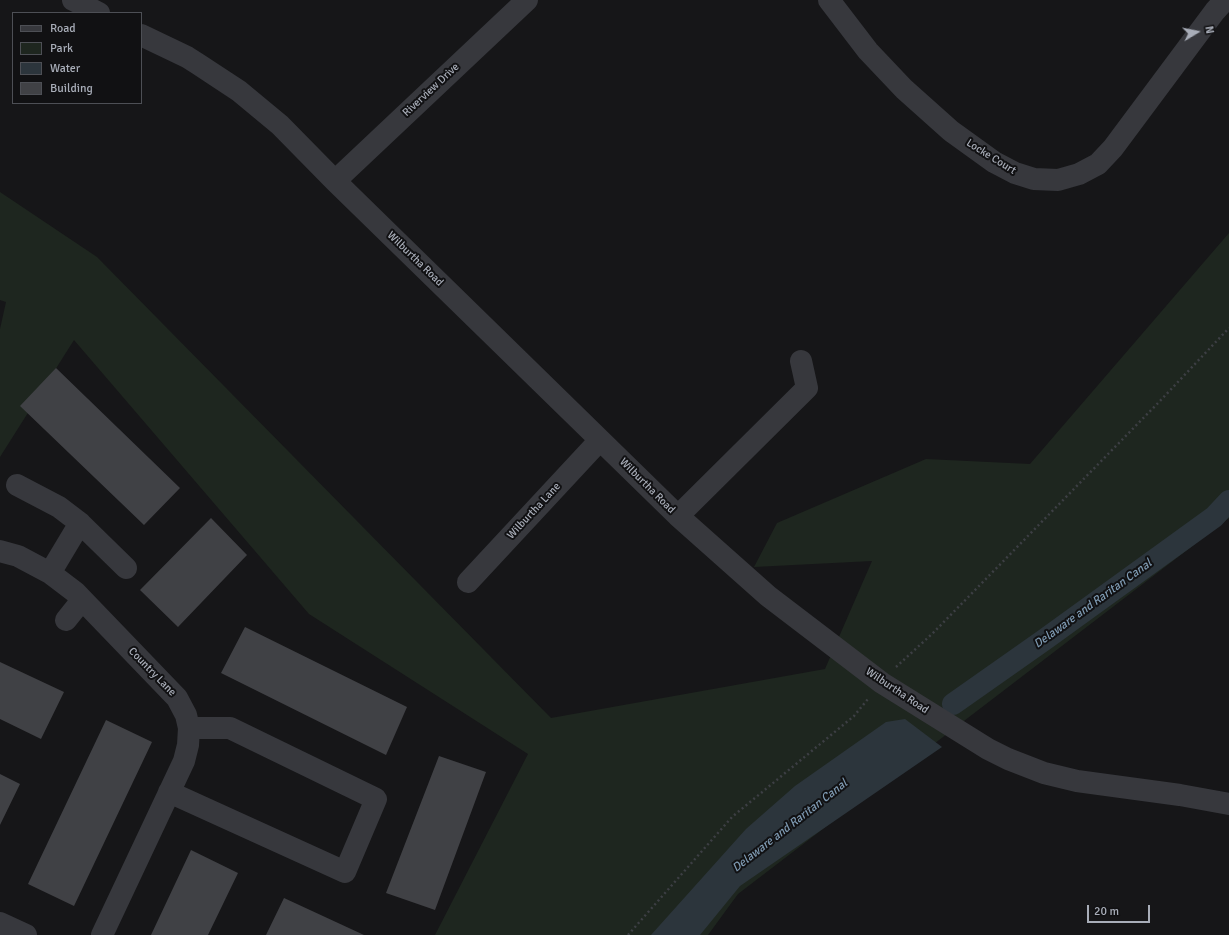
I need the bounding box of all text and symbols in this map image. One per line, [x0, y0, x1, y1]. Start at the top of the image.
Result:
legend [12, 12, 142, 104]
north arrow [1177, 12, 1217, 52]
text: Road [50, 21, 76, 36]
text: N [1202, 25, 1216, 35]
text: Park [50, 41, 73, 56]
street label: Riverview Drive [400, 60, 462, 120]
text: Water [50, 61, 80, 76]
text: Building [50, 81, 93, 96]
street label: Locke Court [964, 137, 1018, 177]
street label: Wilburtha Road [384, 229, 446, 289]
street label: Wilburtha Road [617, 456, 677, 516]
street label: Wilburtha Lane [505, 480, 563, 542]
water label: Delaware and Raritan Canal [1031, 556, 1155, 652]
street label: Country Lane [125, 645, 179, 699]
street label: Wilburtha Road [863, 665, 931, 717]
water label: Delaware and Raritan Canal [730, 777, 850, 875]
scale bar [1089, 897, 1152, 923]
text: 20 m [1094, 904, 1119, 919]

